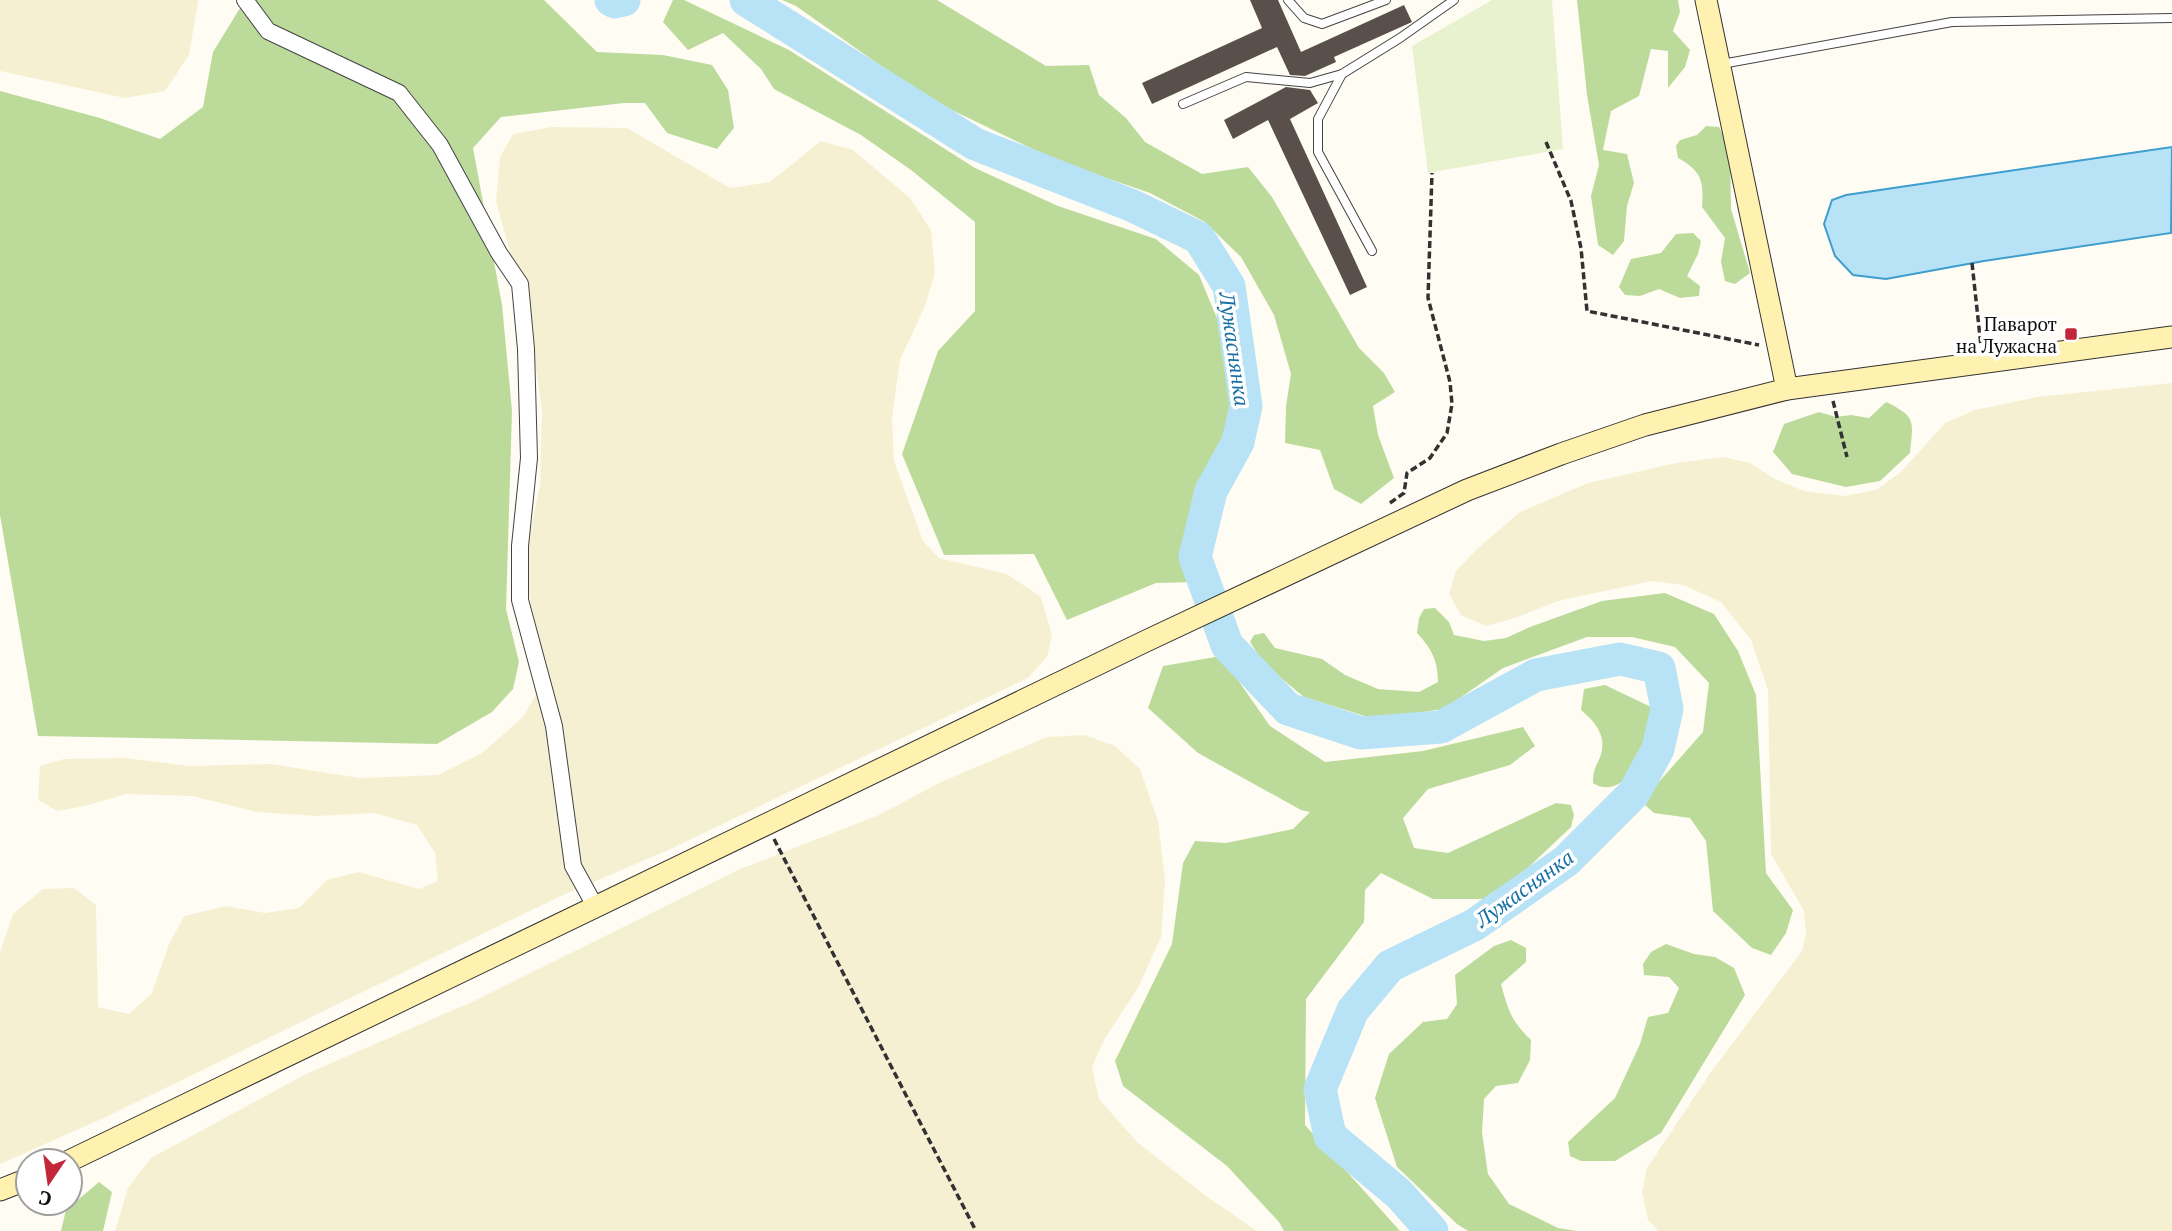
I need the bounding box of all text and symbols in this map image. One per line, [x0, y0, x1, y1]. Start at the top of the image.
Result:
water label: Лужаснянка [1213, 289, 1257, 408]
place label: Паварот на Лужасна [1956, 311, 2057, 358]
marker: Паварот на Лужасна [2063, 326, 2079, 342]
water label: Лужаснянка [1468, 843, 1579, 934]
north arrow [14, 1147, 84, 1217]
text: С [36, 1185, 54, 1213]

